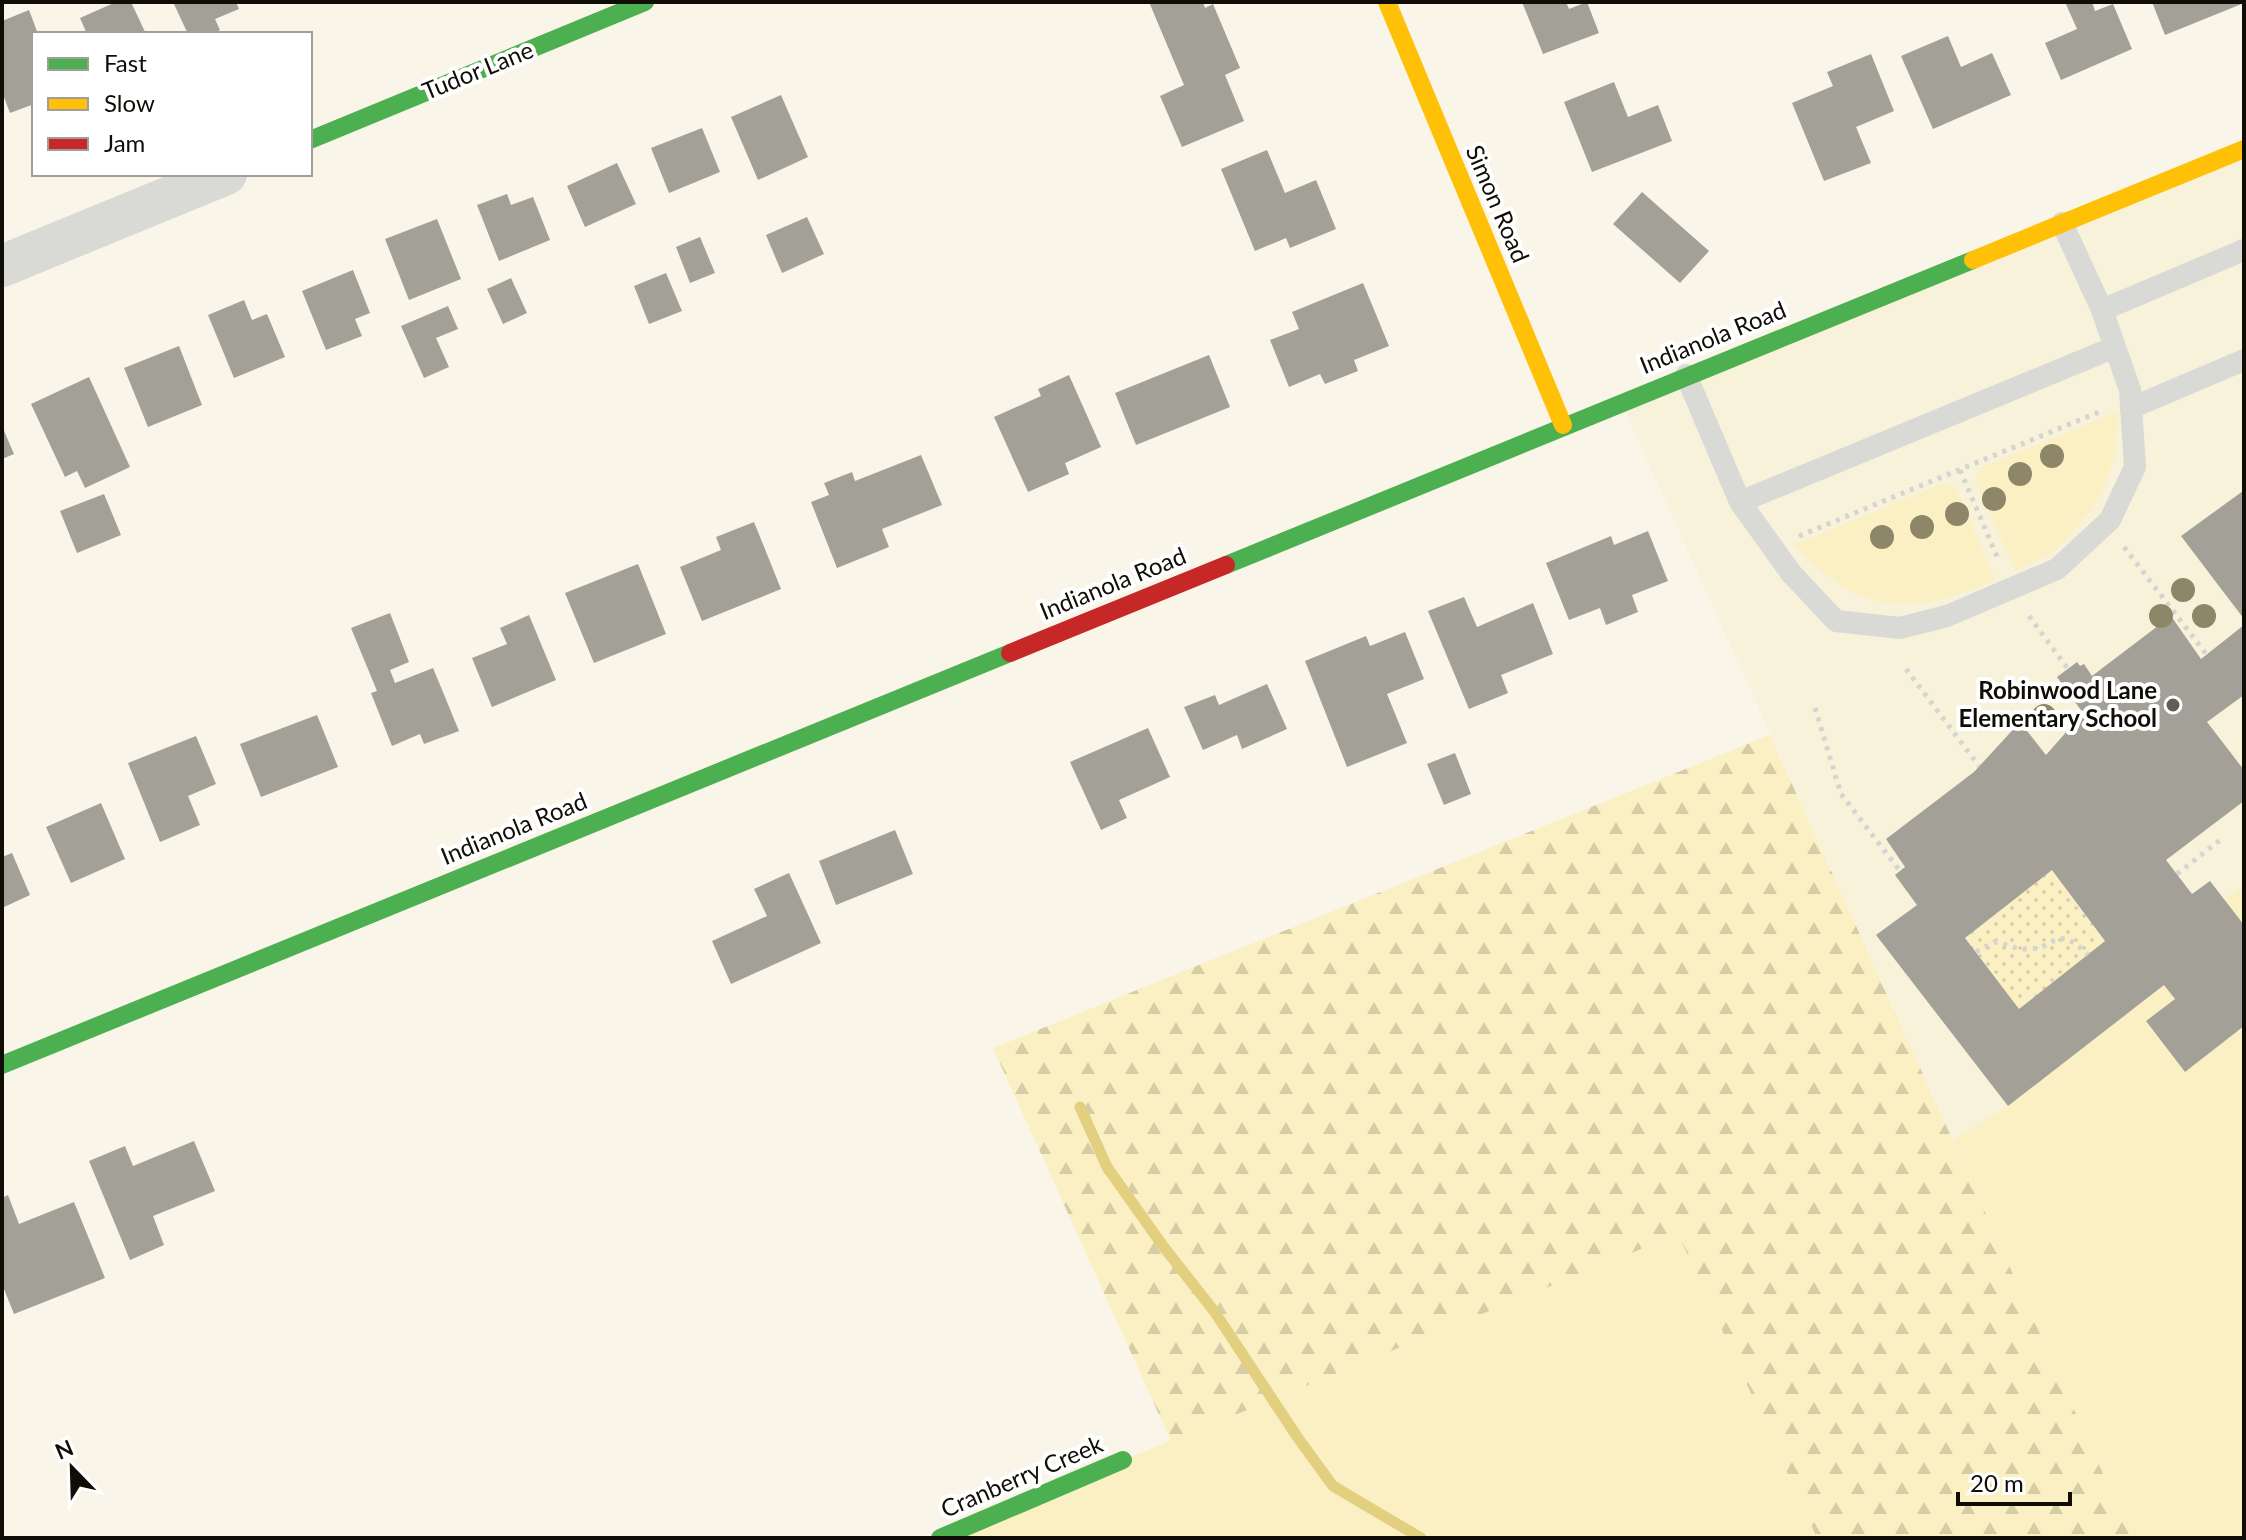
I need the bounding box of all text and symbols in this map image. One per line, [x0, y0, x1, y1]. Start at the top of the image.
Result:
legend [32, 32, 312, 176]
street label: Tudor Lane [418, 34, 537, 105]
text: Fast [104, 48, 147, 77]
text: Slow [104, 88, 155, 117]
text: Jam [104, 128, 145, 157]
street label: Simon Road [1461, 140, 1536, 267]
street label: Indianola Road [1635, 294, 1790, 379]
street label: Indianola Road [1035, 540, 1190, 625]
place label: Robinwood Lane Elementary School [1958, 675, 2157, 732]
marker: Robinwood Lane Elementary School [2164, 696, 2182, 714]
street label: Indianola Road [436, 785, 591, 870]
north arrow [32, 1428, 112, 1508]
street label: Cranberry Creek [936, 1428, 1107, 1523]
text: N [51, 1433, 77, 1465]
scale bar [1958, 1456, 2070, 1506]
text: 20 m [1970, 1468, 2024, 1497]

